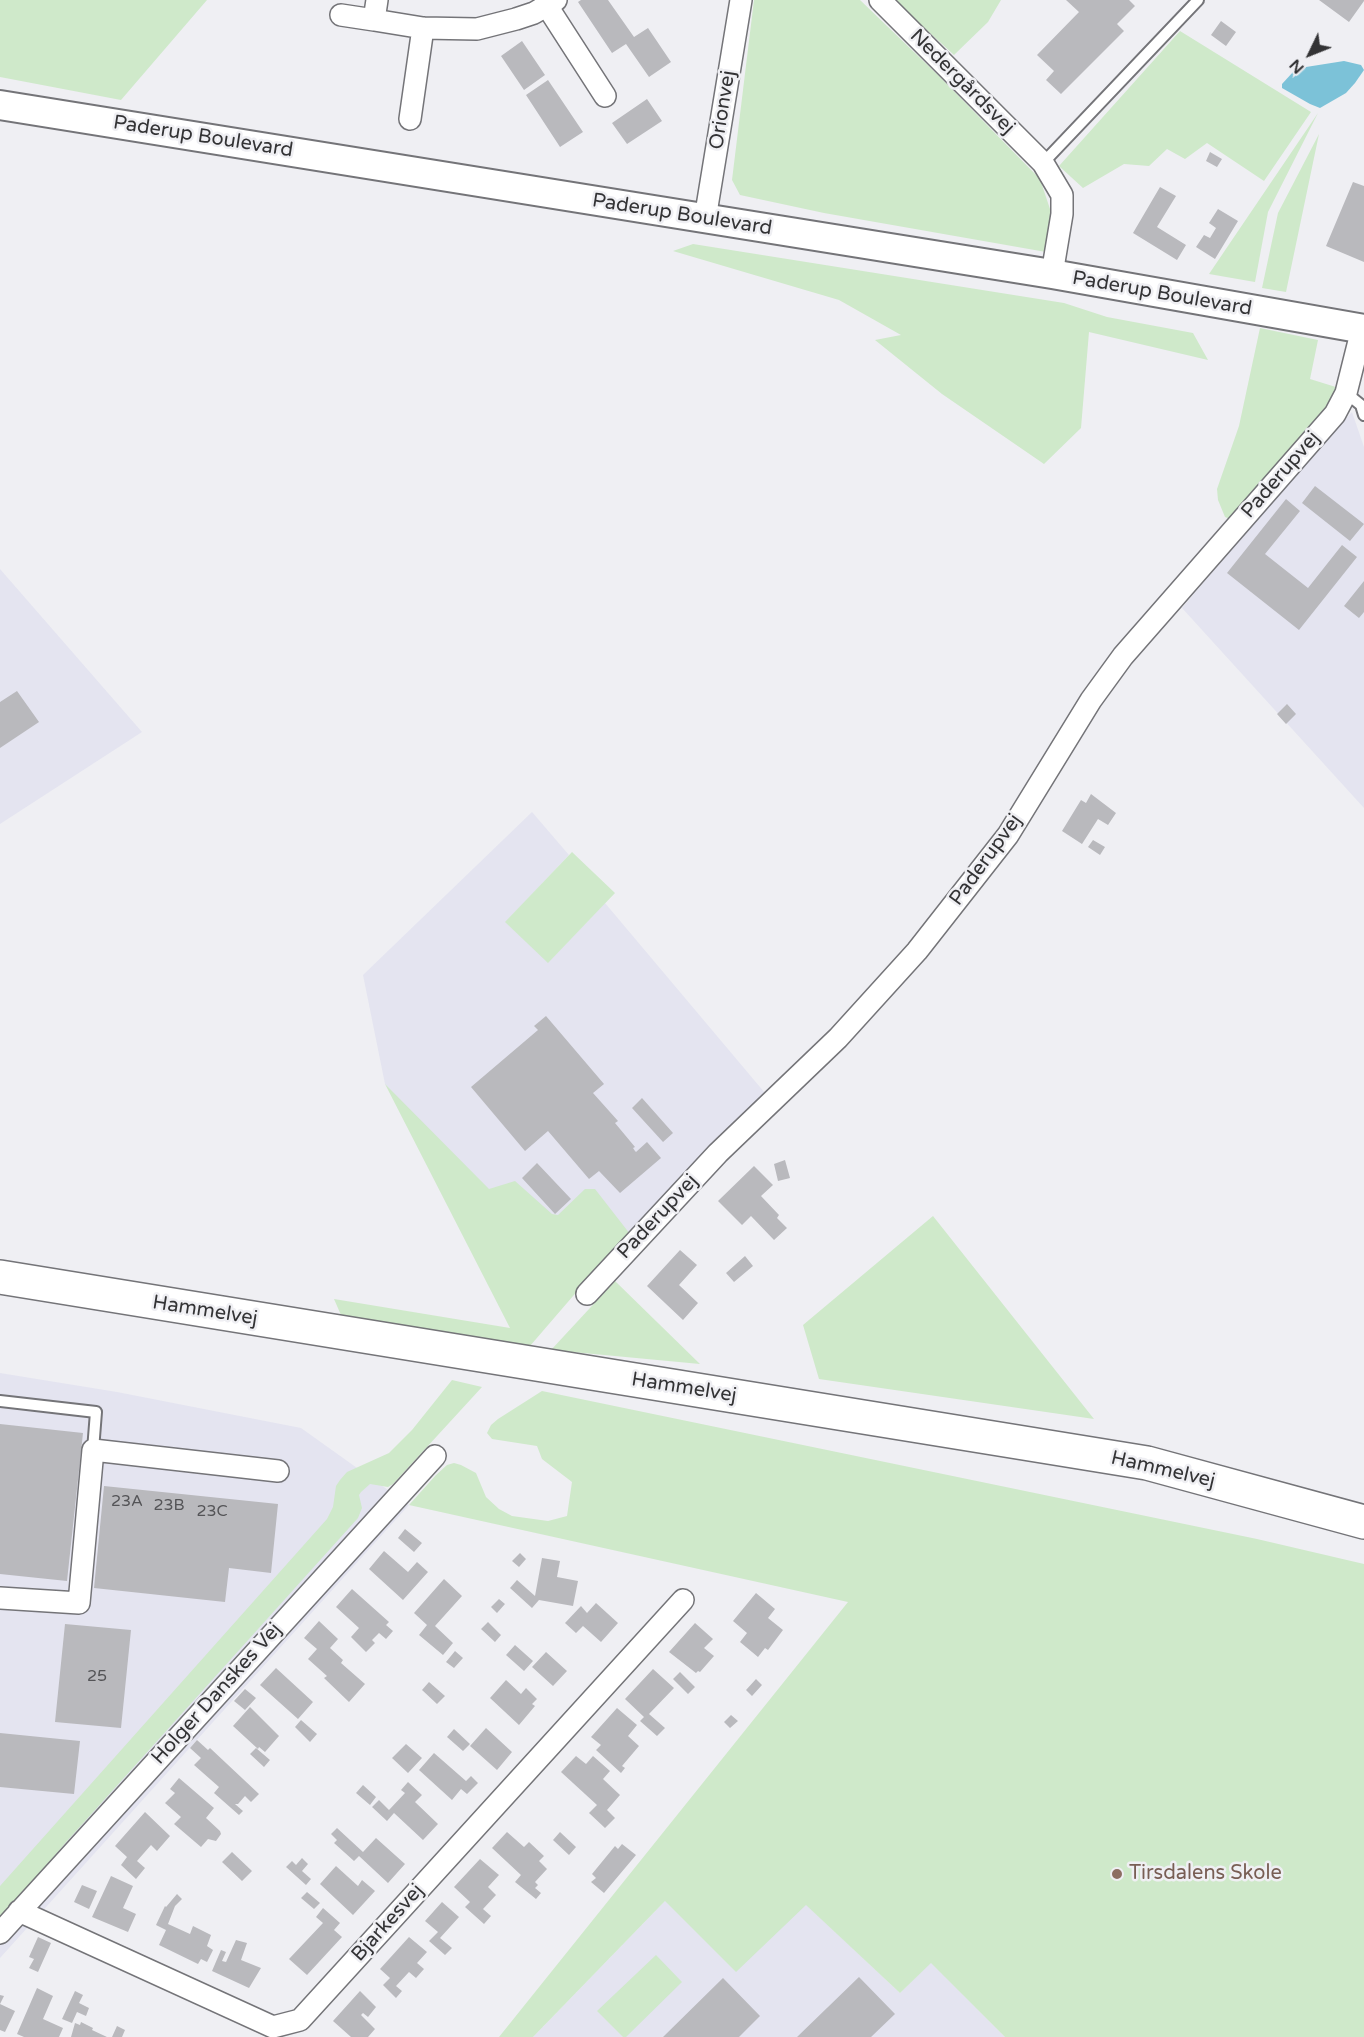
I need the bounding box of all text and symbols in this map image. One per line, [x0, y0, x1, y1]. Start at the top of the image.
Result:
north arrow [1280, 24, 1340, 84]
street label: Nedergårdsvej [905, 25, 1019, 139]
text: N [1285, 55, 1309, 78]
street label: Orionvej [705, 69, 741, 151]
street label: Paderup Boulevard [111, 111, 295, 163]
street label: Paderup Boulevard [590, 189, 774, 241]
street label: Paderup Boulevard [1070, 266, 1254, 322]
street label: Paderupvej [1237, 427, 1325, 523]
street label: Paderupvej [945, 810, 1027, 910]
street label: Paderupvej [613, 1170, 703, 1264]
street label: Hammelvej [151, 1291, 259, 1331]
street label: Hammelvej [630, 1368, 738, 1408]
street label: Hammelvej [1109, 1446, 1217, 1494]
house number: 23A [111, 1492, 143, 1512]
house number: 23B [153, 1496, 185, 1516]
house number: 23C [196, 1502, 228, 1522]
street label: Holger Danskes Vej [147, 1618, 287, 1770]
house number: 25 [87, 1667, 107, 1687]
place label: Tirsdalens Skole [1129, 1862, 1282, 1886]
marker: Tirsdalens Skole [1110, 1867, 1124, 1881]
street label: Bjarkesvej [347, 1879, 429, 1967]

